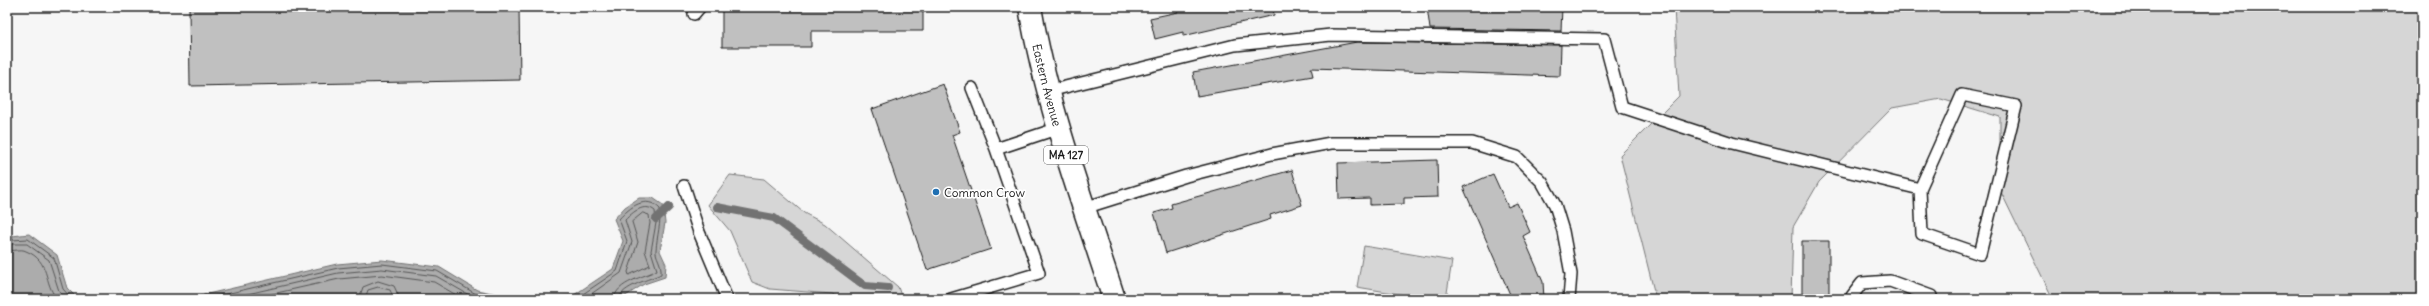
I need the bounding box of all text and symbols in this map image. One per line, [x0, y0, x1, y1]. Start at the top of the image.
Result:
street label: Eastern Avenue [1030, 42, 1065, 128]
road number: MA 127 [1044, 146, 1088, 164]
place label: Common Crow [944, 185, 1025, 200]
marker: Common Crow [931, 187, 941, 197]

